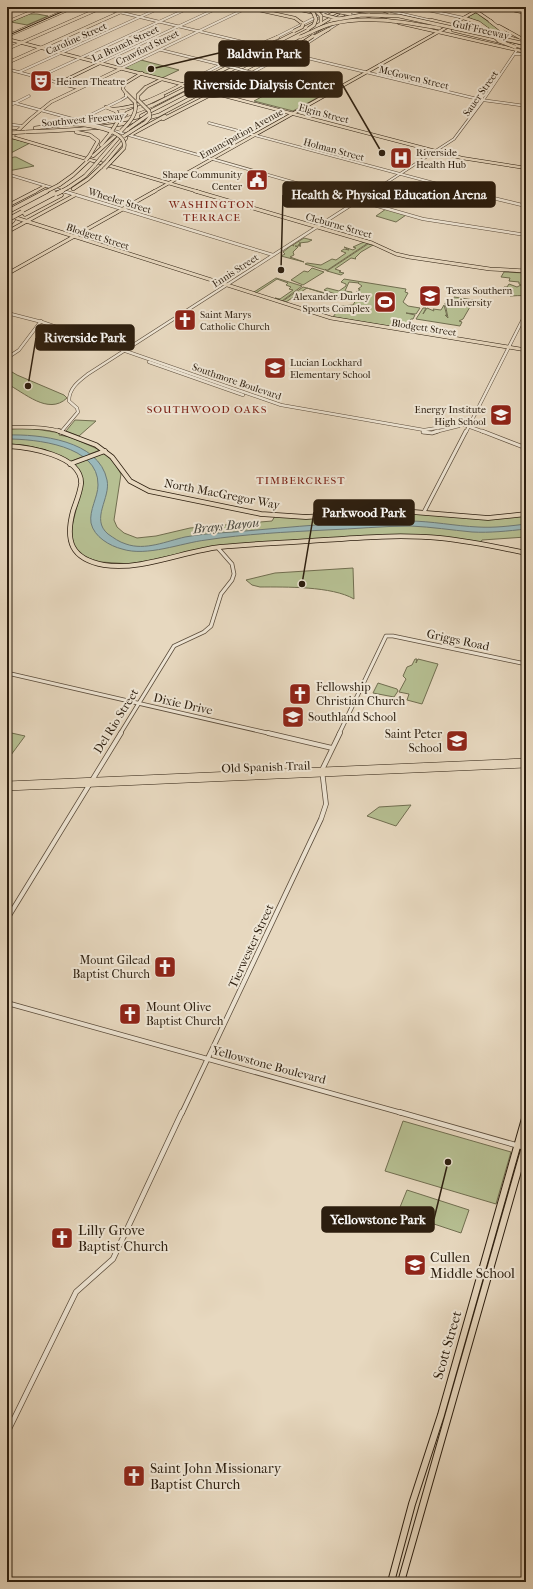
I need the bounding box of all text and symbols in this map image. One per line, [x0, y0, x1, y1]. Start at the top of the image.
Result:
street label: Gulf Freeway [451, 18, 511, 42]
street label: Caroline Street [44, 20, 109, 58]
street label: La Branch Street [90, 23, 161, 65]
street label: Crawford Street [114, 27, 181, 68]
callout: Baldwin Park [219, 41, 309, 66]
text: Baldwin Park [227, 46, 303, 61]
street label: McGowen Street [377, 63, 451, 93]
theatre icon: Heinen Theatre [28, 68, 54, 94]
street label: Sauer Street [461, 68, 501, 119]
callout: Riverside Dialysis Center [185, 72, 342, 97]
place label: Heinen Theatre [56, 76, 125, 88]
text: Riverside Dialysis Center [193, 77, 335, 93]
street label: Elgin Street [297, 102, 351, 127]
street label: Emancipation Avenue [198, 106, 285, 162]
street label: Southwest Freeway [41, 110, 126, 130]
street label: Holman Street [302, 136, 366, 164]
hospital icon: Riverside Health Hub [388, 145, 414, 171]
place label: Riverside Health Hub [416, 147, 466, 171]
public building icon: Shape Community Center [244, 167, 270, 193]
place label: Shape Community Center [163, 169, 243, 193]
callout: Health & Physical Education Arena [283, 182, 495, 207]
street label: Wheeler Street [86, 185, 153, 216]
text: Health & Physical Education Arena [291, 187, 488, 203]
district label: WASHINGTON TERRACE [168, 198, 255, 224]
street label: Cleburne Street [304, 211, 374, 241]
street label: Blodgett Street [65, 221, 131, 253]
street label: Ennis Street [210, 251, 261, 290]
school or university icon: Texas Southern University [417, 283, 443, 309]
place label: Texas Southern University [446, 285, 513, 309]
sports icon: Alexander Durley Sports Complex [372, 289, 398, 315]
place label: Alexander Durley Sports Complex [292, 291, 371, 315]
church icon: Saint Marys Catholic Church [172, 307, 198, 333]
place label: Saint Marys Catholic Church [200, 309, 270, 333]
street label: Blodgett Street [390, 317, 458, 339]
callout: Riverside Park [36, 325, 134, 350]
text: Riverside Park [44, 330, 127, 345]
school or university icon: Lucian Lockhard Elementary School [262, 355, 288, 381]
place label: Lucian Lockhard Elementary School [290, 357, 371, 381]
street label: Southmore Boulevard [191, 361, 283, 403]
school or university icon: Energy Institute High School [488, 402, 514, 428]
district label: SOUTHWOOD OAKS [147, 403, 267, 416]
place label: Energy Institute High School [415, 404, 486, 428]
district label: TIMBERCREST [256, 474, 346, 487]
street label: North MacGregor Way [163, 476, 282, 512]
callout: Parkwood Park [314, 500, 414, 525]
text: Parkwood Park [322, 505, 407, 520]
water label: Brays Bayou [191, 515, 260, 537]
street label: Griggs Road [425, 627, 491, 654]
place label: Fellowship Christian Church [316, 680, 406, 708]
church icon: Fellowship Christian Church [287, 681, 313, 707]
street label: Del Rio Street [91, 686, 142, 756]
street label: Dixie Drive [152, 690, 214, 718]
school or university icon: Southland School [280, 704, 306, 730]
place label: Southland School [308, 710, 397, 724]
place label: Saint Peter School [385, 727, 443, 755]
school or university icon: Saint Peter School [444, 728, 470, 754]
street label: Old Spanish Trail [221, 758, 311, 776]
street label: Tierwester Street [225, 901, 277, 990]
place label: Mount Gilead Baptist Church [73, 953, 150, 981]
church icon: Mount Gilead Baptist Church [152, 954, 178, 980]
place label: Mount Olive Baptist Church [146, 1000, 224, 1028]
church icon: Mount Olive Baptist Church [117, 1001, 143, 1027]
street label: Yellowstone Boulevard [210, 1043, 328, 1087]
callout: Yellowstone Park [322, 1207, 434, 1232]
text: Yellowstone Park [329, 1212, 427, 1227]
place label: Lilly Grove Baptist Church [78, 1222, 169, 1255]
church icon: Lilly Grove Baptist Church [49, 1225, 75, 1251]
place label: Cullen Middle School [430, 1249, 515, 1282]
school or university icon: Cullen Middle School [402, 1252, 428, 1278]
street label: Scott Street [430, 1309, 465, 1381]
place label: Saint John Missionary Baptist Church [150, 1460, 282, 1493]
church icon: Saint John Missionary Baptist Church [121, 1463, 147, 1489]

